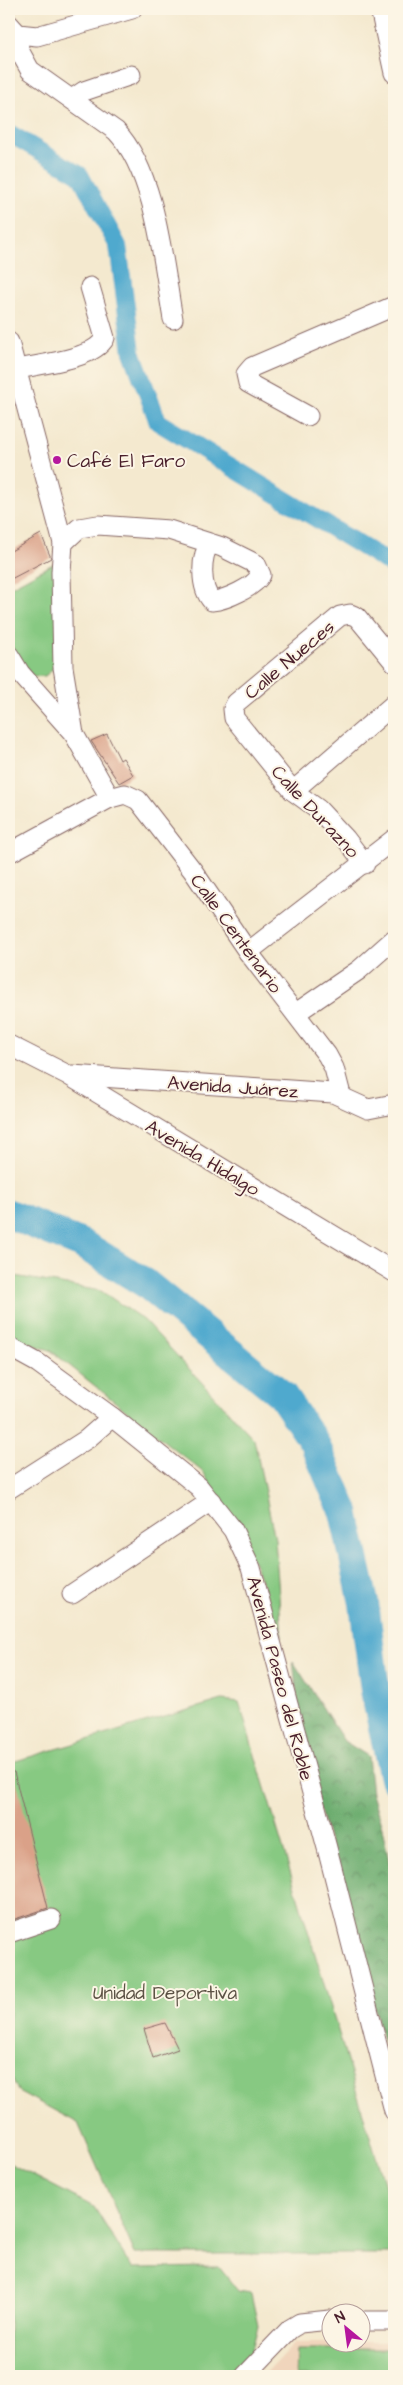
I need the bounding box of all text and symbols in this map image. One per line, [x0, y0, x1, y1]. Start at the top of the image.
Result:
place label: Café El Faro [67, 448, 185, 475]
marker: Café El Faro [51, 454, 63, 466]
street label: Calle Nueces [239, 614, 341, 706]
street label: Calle Durazno [265, 759, 365, 865]
street label: Calle Centenario [183, 869, 288, 999]
street label: Avenida Juárez [166, 1069, 300, 1106]
street label: Avenida Hidalgo [139, 1114, 265, 1204]
street label: Avenida Paseo del Roble [239, 1573, 320, 1783]
park label: Unidad Deportiva [93, 1980, 237, 2007]
north arrow [320, 2302, 370, 2352]
text: N [331, 2307, 349, 2328]

